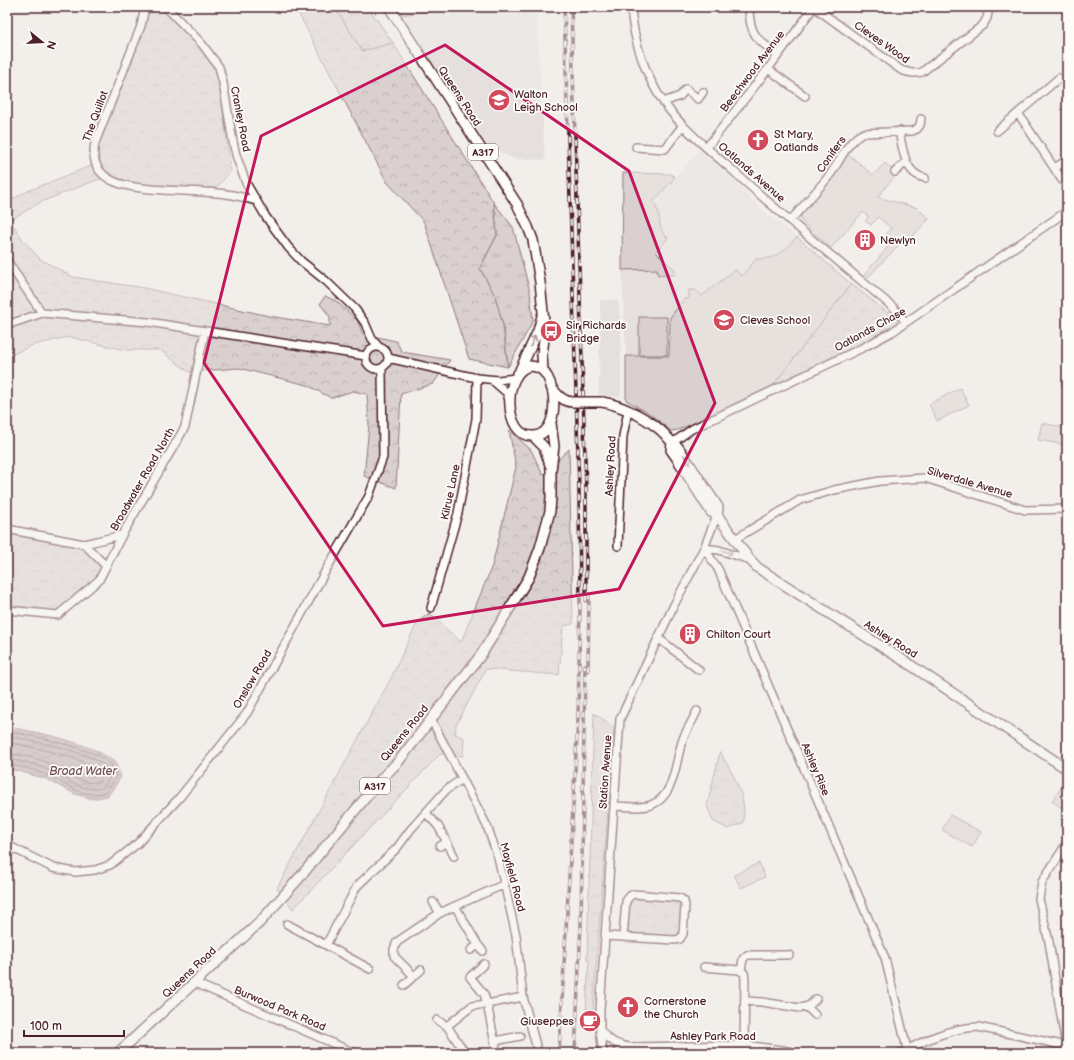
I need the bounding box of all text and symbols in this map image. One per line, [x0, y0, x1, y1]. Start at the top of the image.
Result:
street label: Cleves Wood [852, 19, 912, 66]
north arrow [22, 22, 62, 62]
street label: Beechwood Avenue [718, 28, 787, 115]
text: N [44, 39, 58, 51]
street label: Queens Road [435, 64, 484, 129]
street label: Cranley Road [228, 85, 253, 153]
school or university icon: Walton Leigh School [486, 87, 512, 113]
street label: The Quillot [80, 88, 111, 144]
place label: Walton Leigh School [514, 88, 578, 114]
church icon: St Mary, Oatlands [745, 127, 771, 153]
place label: St Mary, Oatlands [774, 128, 819, 154]
street label: Conifers [814, 133, 849, 175]
street label: Oatlands Avenue [716, 140, 788, 205]
road number: A317 [468, 144, 498, 160]
building icon: Newlyn [852, 227, 878, 253]
place label: Newlyn [880, 234, 916, 247]
street label: Oatlands Chase [832, 304, 909, 354]
school or university icon: Cleves School [711, 307, 737, 333]
place label: Cleves School [740, 314, 810, 327]
bus stop icon: Sir Richards Bridge [538, 318, 564, 344]
place label: Sir Richards Bridge [566, 319, 627, 345]
one-way arrow [530, 336, 537, 348]
street label: Broadwater Road North [107, 425, 177, 533]
street label: Ashley Road [602, 435, 619, 497]
one-way arrow [683, 454, 691, 466]
street label: Kilrue Lane [438, 463, 463, 521]
street label: Silverdale Avenue [926, 464, 1015, 501]
one-way arrow [720, 549, 733, 556]
street label: Ashley Road [862, 618, 920, 661]
building icon: Chilton Court [677, 621, 703, 647]
place label: Chilton Court [706, 628, 772, 641]
street label: Onslow Road [230, 648, 274, 711]
street label: Queens Road [378, 702, 431, 764]
street label: Station Avenue [596, 734, 615, 810]
street label: Ashley Rise [799, 741, 833, 798]
water label: Broad Water [49, 764, 118, 779]
road number: A317 [360, 778, 390, 794]
street label: Mayfield Road [497, 841, 528, 913]
street label: Queens Road [160, 944, 219, 1001]
street label: Burwood Park Road [232, 983, 328, 1034]
church icon: Cornerstone the Church [615, 994, 641, 1020]
place label: Cornerstone the Church [644, 995, 707, 1021]
cafe icon: Giuseppes [577, 1008, 603, 1034]
scale bar [24, 1012, 124, 1038]
place label: Giuseppes [520, 1015, 575, 1028]
text: 100 m [30, 1019, 62, 1034]
street label: Ashley Park Road [670, 1030, 756, 1043]

